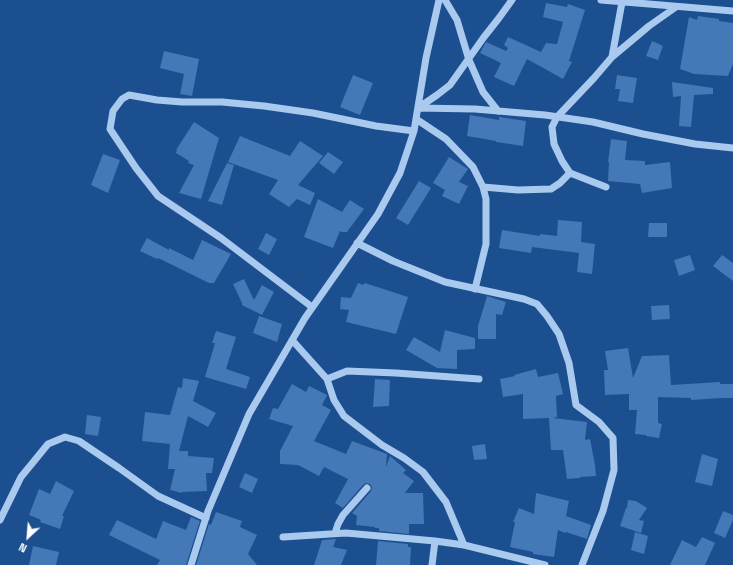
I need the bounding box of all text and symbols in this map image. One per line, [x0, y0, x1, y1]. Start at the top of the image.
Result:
north arrow [8, 517, 48, 557]
text: N [16, 540, 29, 556]

